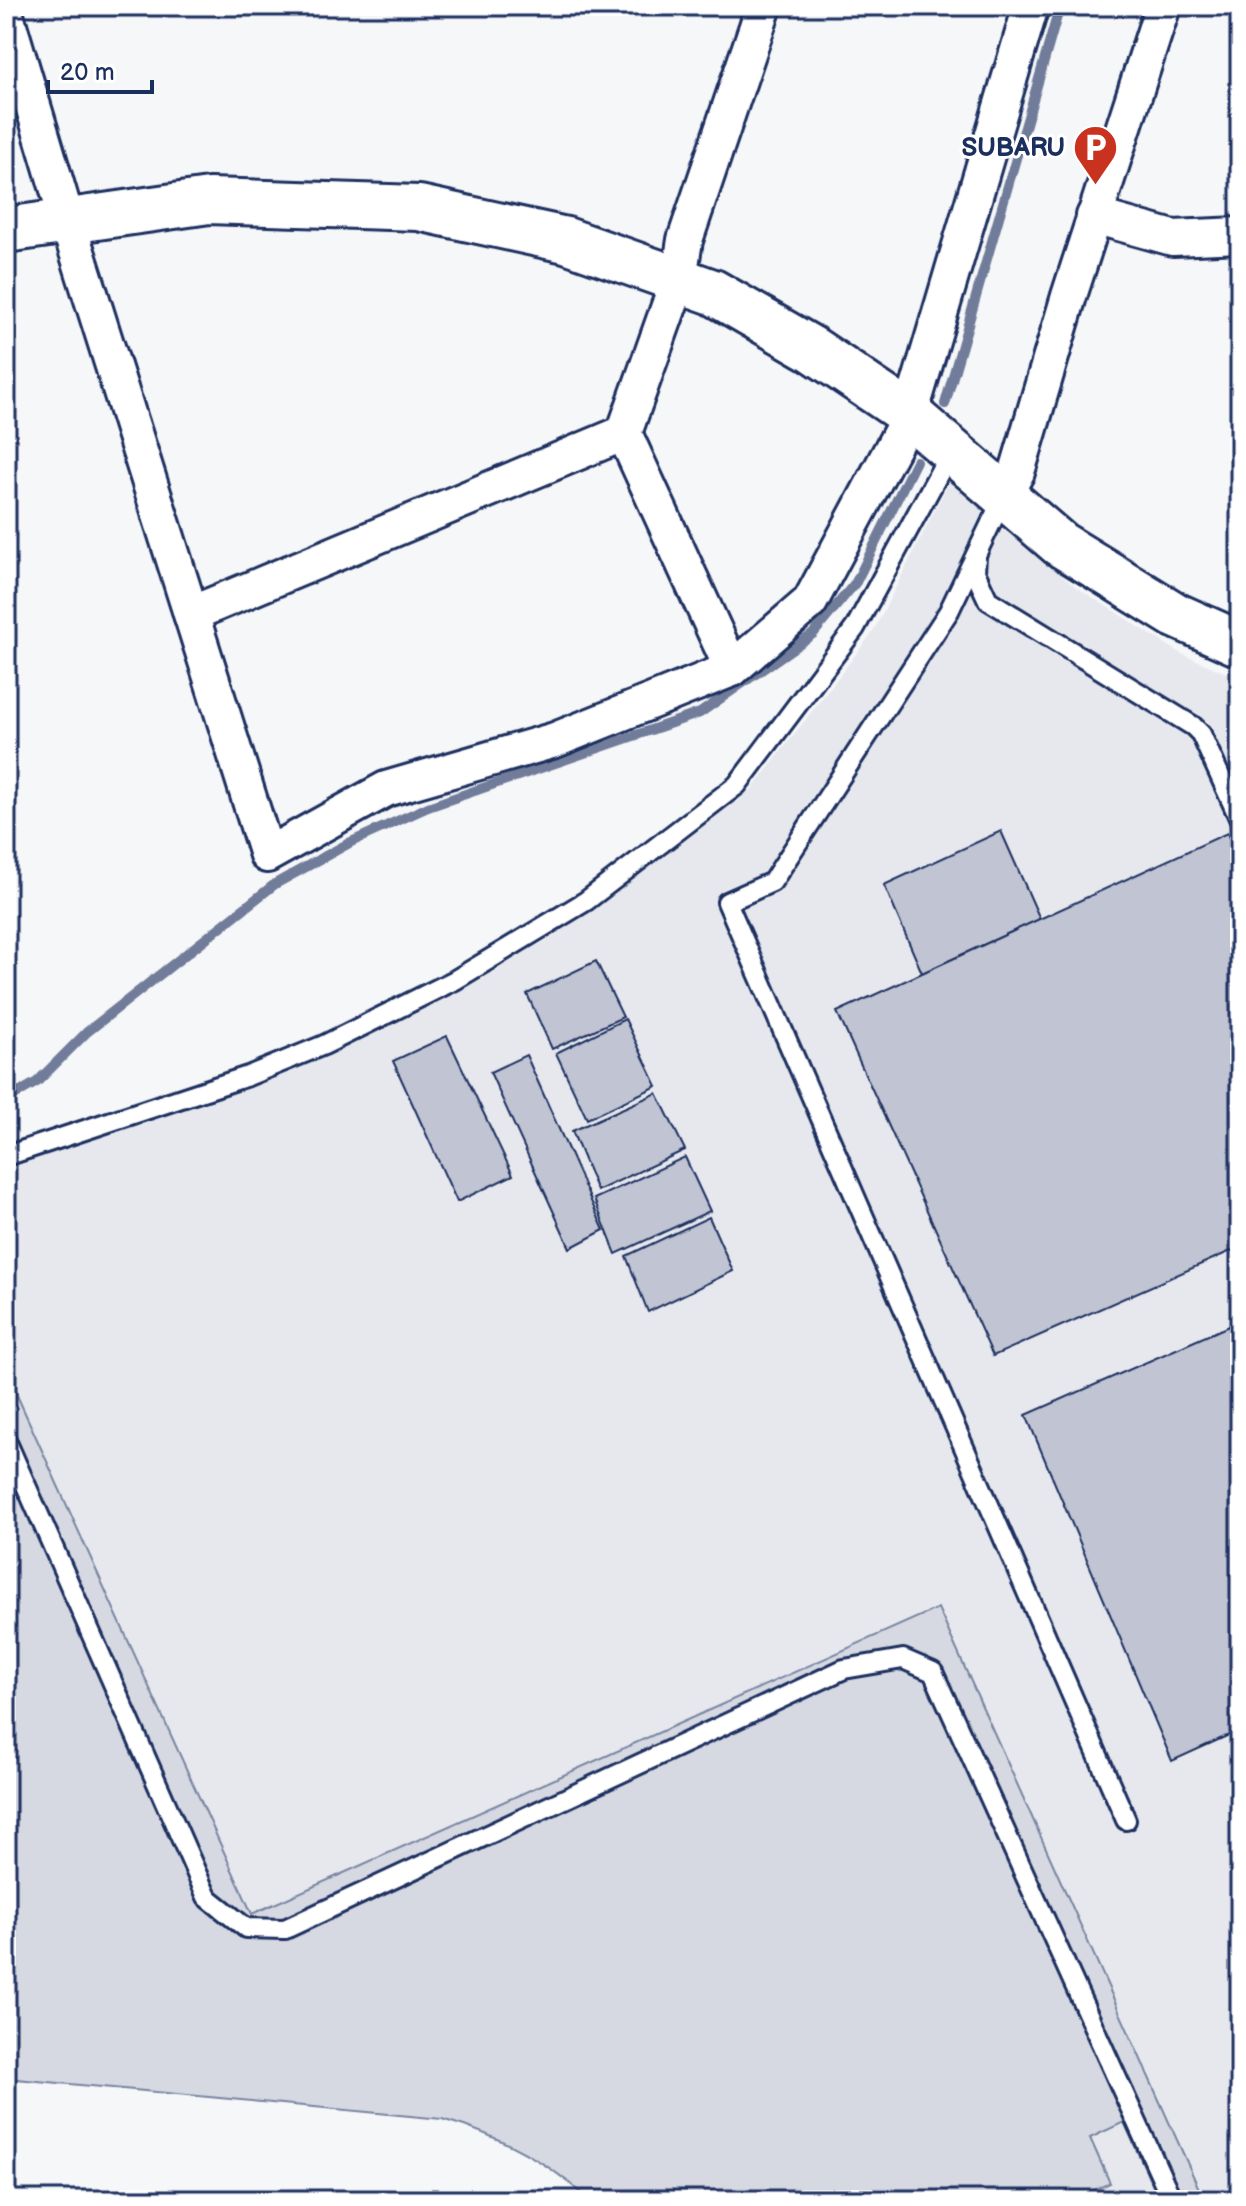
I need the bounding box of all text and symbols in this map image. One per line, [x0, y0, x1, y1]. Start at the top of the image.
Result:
scale bar [48, 44, 152, 94]
text: 20 m [60, 58, 115, 87]
parking icon: SUBARU [1072, 123, 1120, 186]
place label: SUBARU [961, 133, 1065, 164]

